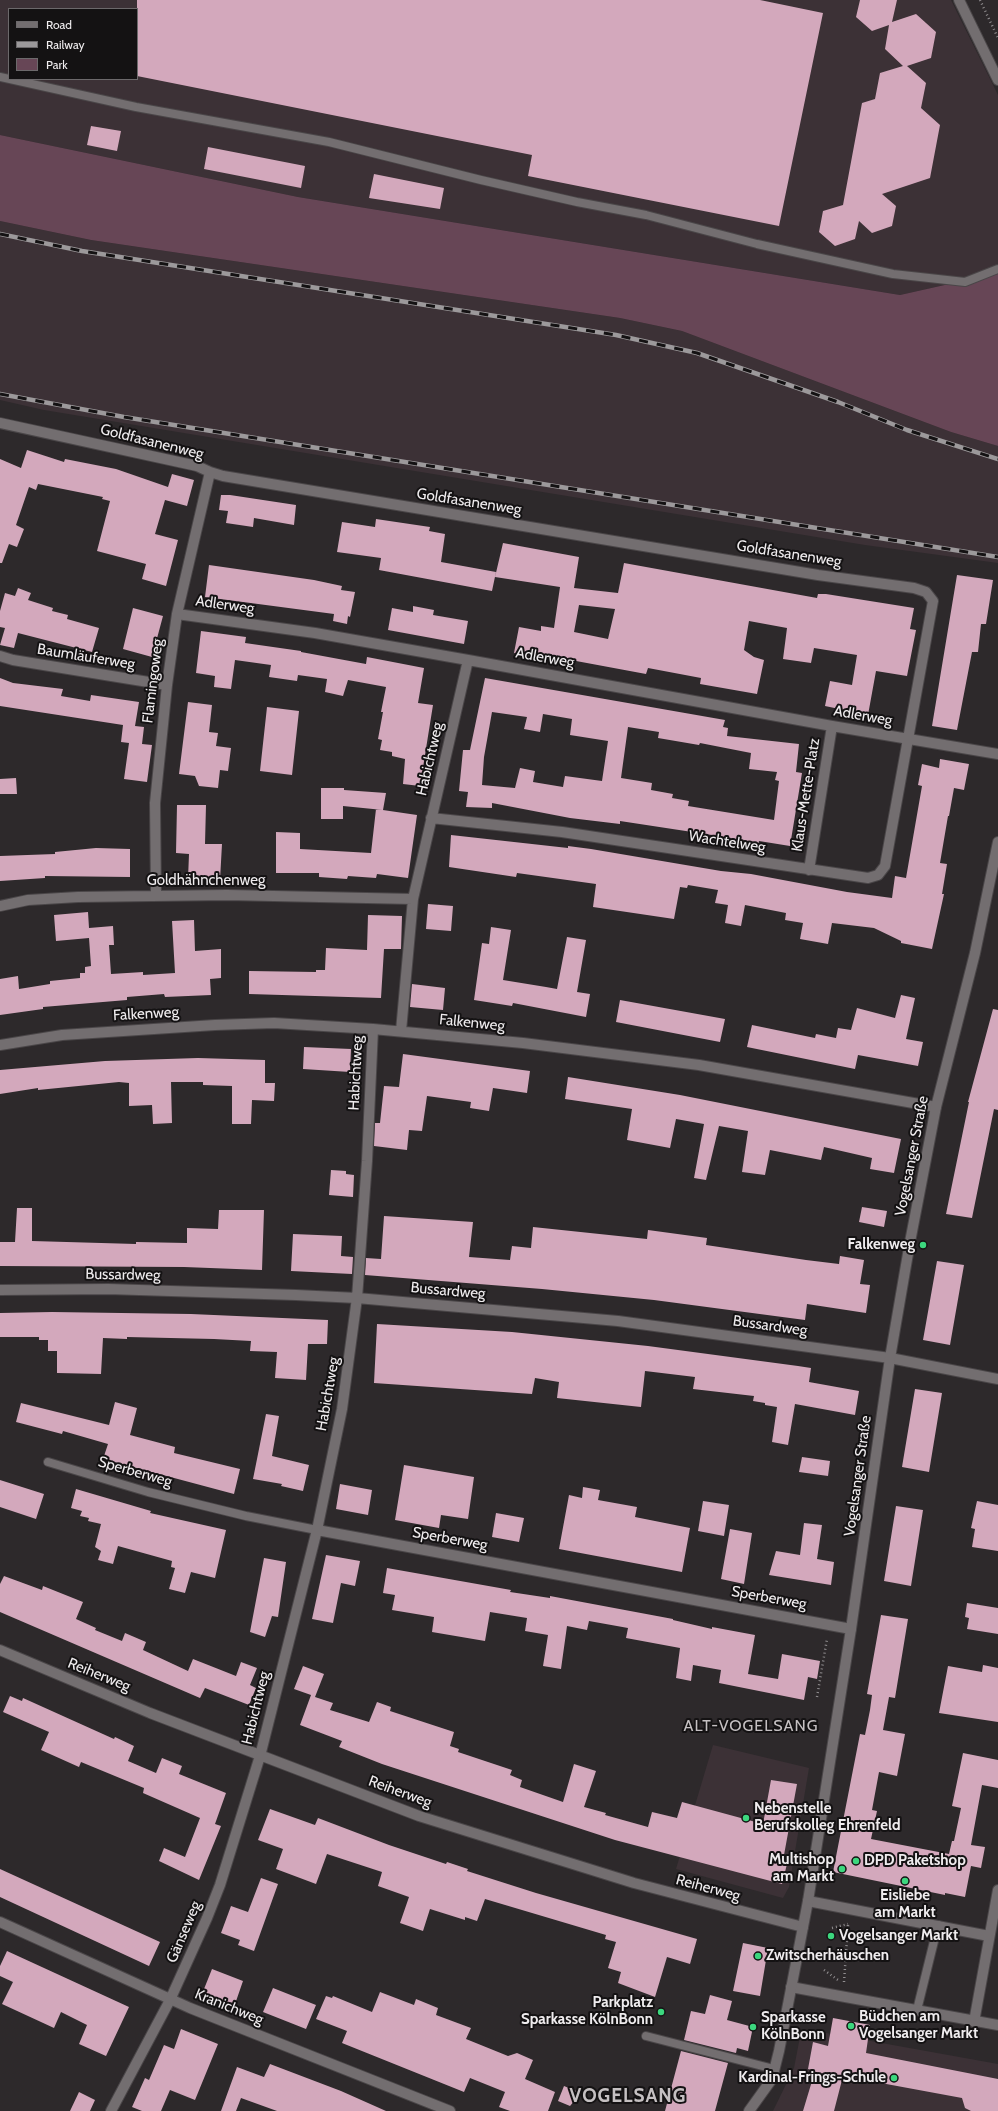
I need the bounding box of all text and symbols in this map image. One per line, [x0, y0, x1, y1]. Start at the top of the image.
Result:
legend [8, 8, 138, 80]
text: Road [46, 17, 72, 32]
text: Railway [46, 37, 84, 52]
text: Park [46, 57, 68, 72]
street label: Goldfasanenweg [98, 420, 206, 464]
street label: Goldfasanenweg [415, 485, 523, 519]
street label: Goldfasanenweg [735, 537, 843, 571]
street label: Adlerweg [194, 592, 256, 618]
street label: Flamingoweg [139, 638, 167, 724]
street label: Baumläuferweg [36, 640, 136, 674]
street label: Adlerweg [514, 644, 576, 672]
street label: Adlerweg [832, 702, 894, 730]
street label: Habichtweg [413, 720, 447, 798]
street label: Klaus-Mette-Platz [788, 737, 824, 853]
street label: Wachtelweg [687, 827, 767, 857]
street label: Goldhähnchenweg [147, 872, 265, 890]
street label: Falkenweg [113, 1003, 179, 1025]
street label: Falkenweg [438, 1011, 506, 1035]
street label: Habichtweg [345, 1035, 367, 1111]
street label: Vogelsanger Straße [892, 1094, 932, 1218]
place label: Falkenweg [847, 1236, 915, 1254]
marker: Falkenweg [918, 1240, 928, 1250]
street label: Bussardweg [85, 1265, 161, 1285]
street label: Bussardweg [410, 1279, 486, 1303]
street label: Bussardweg [732, 1312, 808, 1340]
street label: Habichtweg [313, 1356, 343, 1432]
street label: Vogelsanger Straße [841, 1414, 875, 1538]
street label: Sperberweg [96, 1453, 174, 1491]
street label: Sperberweg [411, 1524, 489, 1554]
street label: Sperberweg [730, 1583, 808, 1613]
street label: Reiherweg [65, 1654, 133, 1696]
street label: Habichtweg [238, 1669, 274, 1747]
district label: ALT-VOGELSANG [684, 1716, 818, 1736]
street label: Reiherweg [366, 1772, 434, 1812]
place label: Nebenstelle Berufskolleg Ehrenfeld [754, 1800, 900, 1835]
marker: Nebenstelle Berufskolleg Ehrenfeld [741, 1813, 751, 1823]
place label: Multishop am Markt [769, 1851, 834, 1886]
place label: DPD Paketshop [864, 1852, 966, 1870]
marker: DPD Paketshop [851, 1856, 861, 1866]
marker: Multishop am Markt [837, 1864, 847, 1874]
street label: Reiherweg [674, 1871, 742, 1905]
marker: Eisliebe am Markt [900, 1876, 910, 1886]
place label: Eisliebe am Markt [874, 1887, 936, 1922]
street label: Gänseweg [163, 1898, 205, 1966]
place label: Vogelsanger Markt [839, 1927, 958, 1945]
marker: Vogelsanger Markt [826, 1931, 836, 1941]
place label: Zwitscherhäuschen [766, 1947, 889, 1965]
marker: Zwitscherhäuschen [753, 1951, 763, 1961]
street label: Kranichweg [192, 1985, 266, 2029]
place label: Parkplatz Sparkasse KölnBonn [521, 1994, 653, 2029]
marker: Parkplatz Sparkasse KölnBonn [656, 2007, 666, 2017]
place label: Büdchen am Vogelsanger Markt [859, 2008, 978, 2043]
place label: Sparkasse KölnBonn [761, 2009, 826, 2044]
marker: Büdchen am Vogelsanger Markt [846, 2021, 856, 2031]
marker: Sparkasse KölnBonn [748, 2022, 758, 2032]
place label: Kardinal-Frings-Schule [738, 2069, 886, 2087]
marker: Kardinal-Frings-Schule [889, 2073, 899, 2083]
district label: VOGELSANG [570, 2085, 686, 2107]

